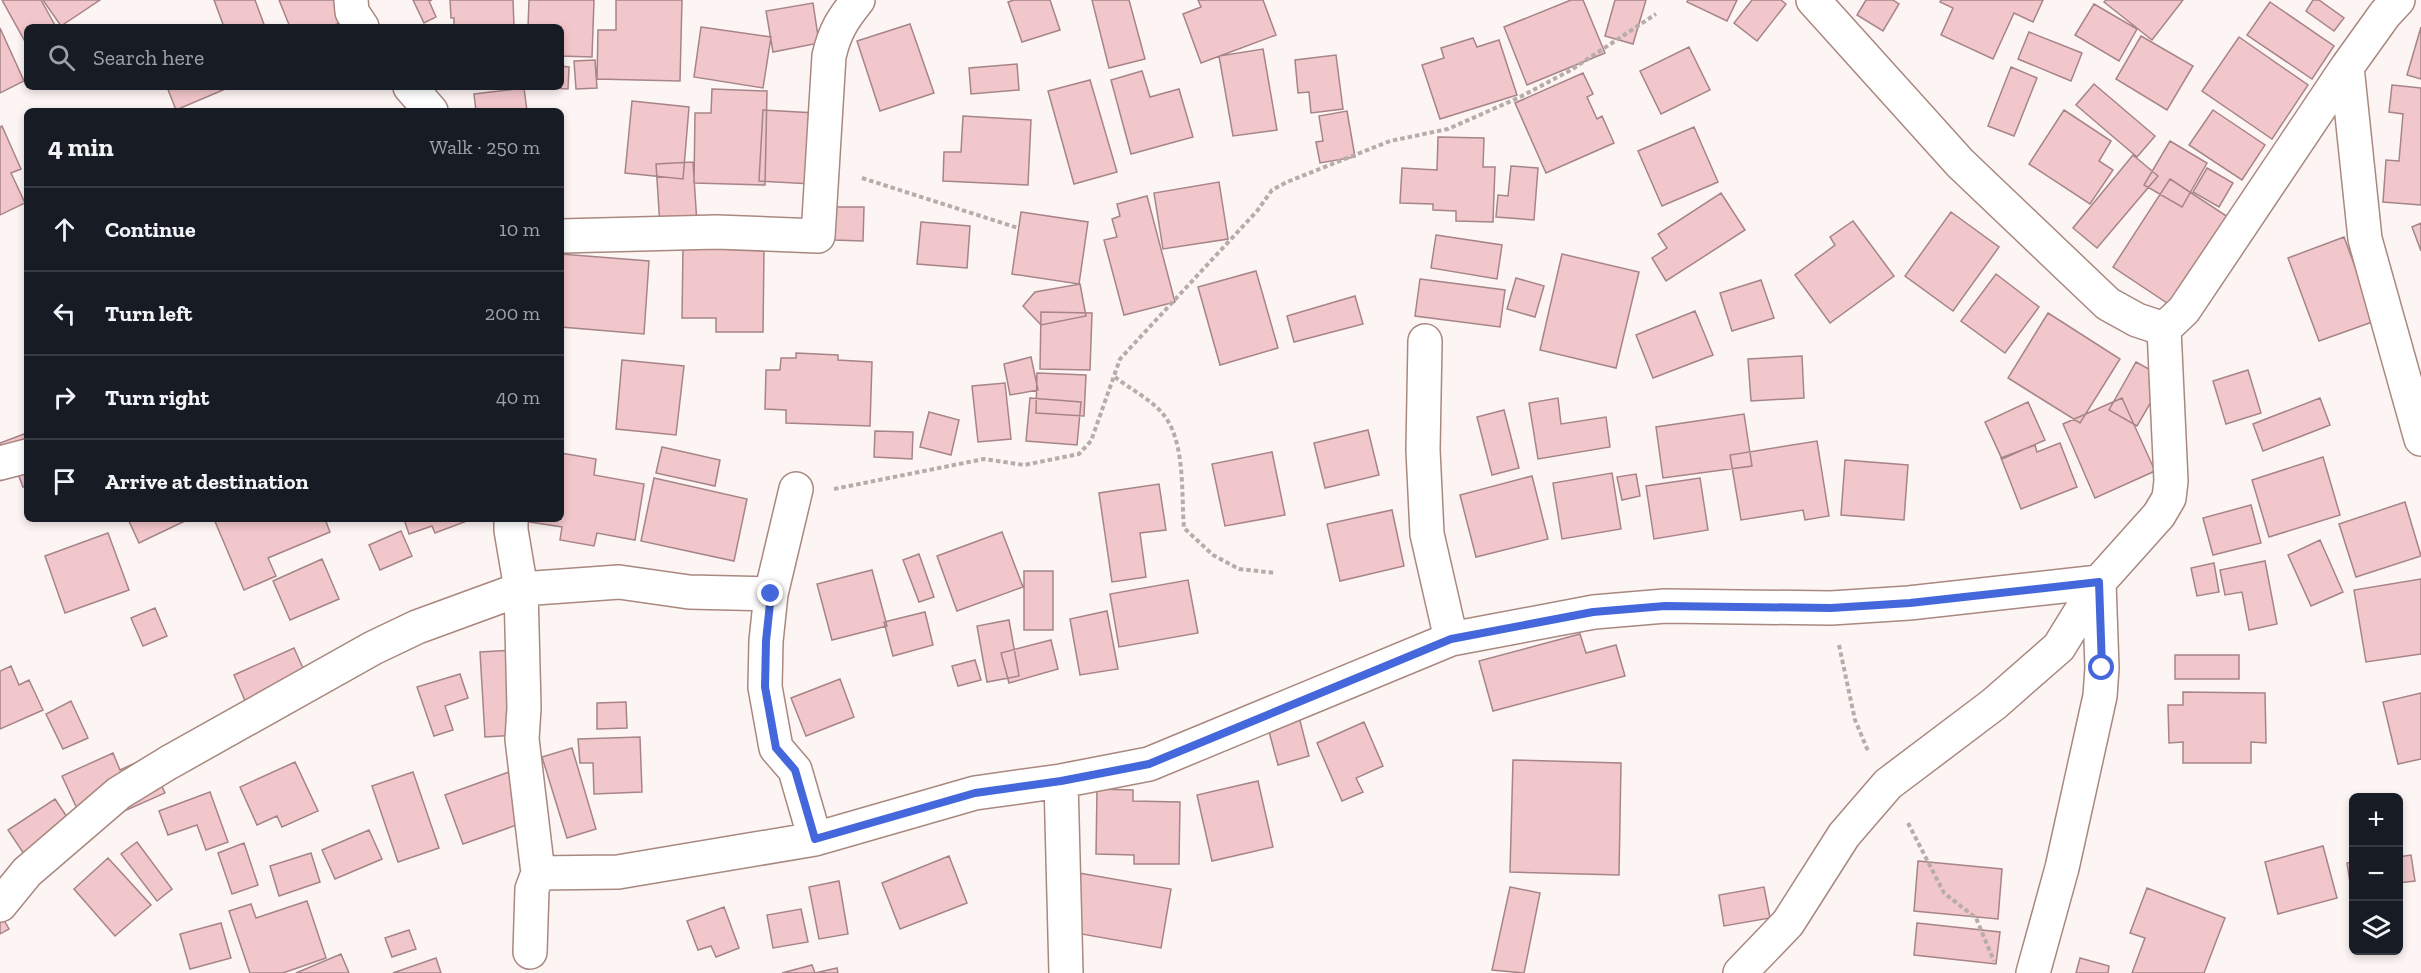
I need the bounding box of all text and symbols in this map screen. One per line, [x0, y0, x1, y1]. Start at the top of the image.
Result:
search box [24, 24, 564, 90]
icon: search [45, 41, 78, 74]
text: Search here [93, 44, 204, 71]
text: 4 min [48, 131, 114, 163]
text: Walk · 250 m [430, 135, 540, 159]
icon: ahead [48, 213, 81, 246]
text: Continue [105, 216, 196, 243]
text: 10 m [499, 217, 540, 241]
icon: left [48, 297, 81, 330]
text: Turn left [105, 300, 192, 327]
text: 200 m [485, 301, 540, 325]
icon: right [48, 381, 81, 414]
text: Turn right [105, 384, 209, 411]
text: 40 m [496, 385, 540, 409]
icon: arrive [48, 465, 81, 498]
text: Arrive at destination [105, 468, 308, 495]
route end [757, 580, 783, 606]
route start [2088, 654, 2114, 680]
map controls [2349, 793, 2403, 955]
button: + [2349, 793, 2403, 847]
button: − [2349, 847, 2403, 901]
button: layers [2349, 901, 2403, 955]

